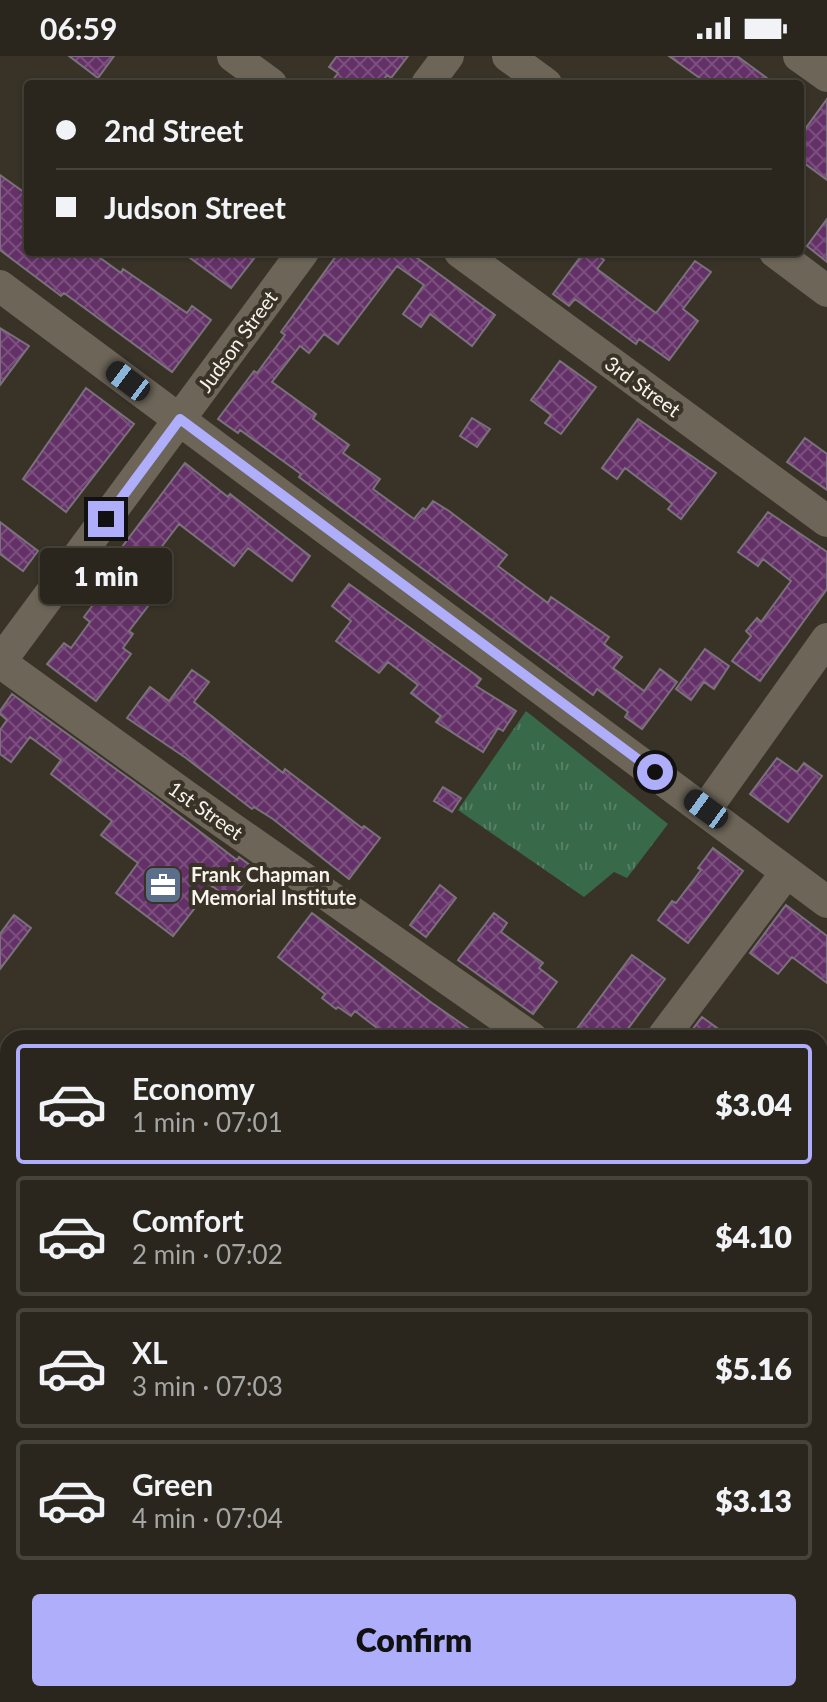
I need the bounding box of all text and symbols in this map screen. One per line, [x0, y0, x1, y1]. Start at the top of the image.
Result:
text: 06:59 [40, 10, 117, 46]
text: 2nd Street [104, 112, 243, 148]
text: Judson Street [104, 189, 286, 225]
street label: Judson Street [192, 286, 282, 396]
street label: 3rd Street [601, 351, 685, 421]
car [102, 357, 154, 405]
route end [88, 501, 124, 537]
callout: 1 min [40, 547, 172, 603]
text: 1 min [74, 560, 138, 592]
route start [637, 754, 673, 790]
street label: 1st Street [164, 776, 248, 844]
car [680, 785, 732, 833]
place label: Frank Chapman Memorial Institute [191, 862, 357, 909]
office icon: Frank Chapman Memorial Institute [142, 864, 184, 906]
icon: car [36, 1068, 108, 1140]
text: Economy [132, 1070, 255, 1106]
text: $3.04 [715, 1086, 792, 1122]
text: 1 min · 07:01 [132, 1106, 283, 1138]
icon: car [36, 1200, 108, 1272]
text: Comfort [132, 1202, 244, 1238]
text: $4.10 [715, 1218, 792, 1254]
text: 2 min · 07:02 [132, 1238, 283, 1270]
icon: car [36, 1332, 108, 1404]
text: XL [132, 1334, 168, 1370]
text: $5.16 [715, 1350, 792, 1386]
text: 3 min · 07:03 [132, 1370, 283, 1402]
icon: car [36, 1464, 108, 1536]
text: Green [132, 1466, 213, 1502]
text: $3.13 [715, 1482, 792, 1518]
text: 4 min · 07:04 [132, 1502, 283, 1534]
button: Confirm [32, 1594, 796, 1686]

